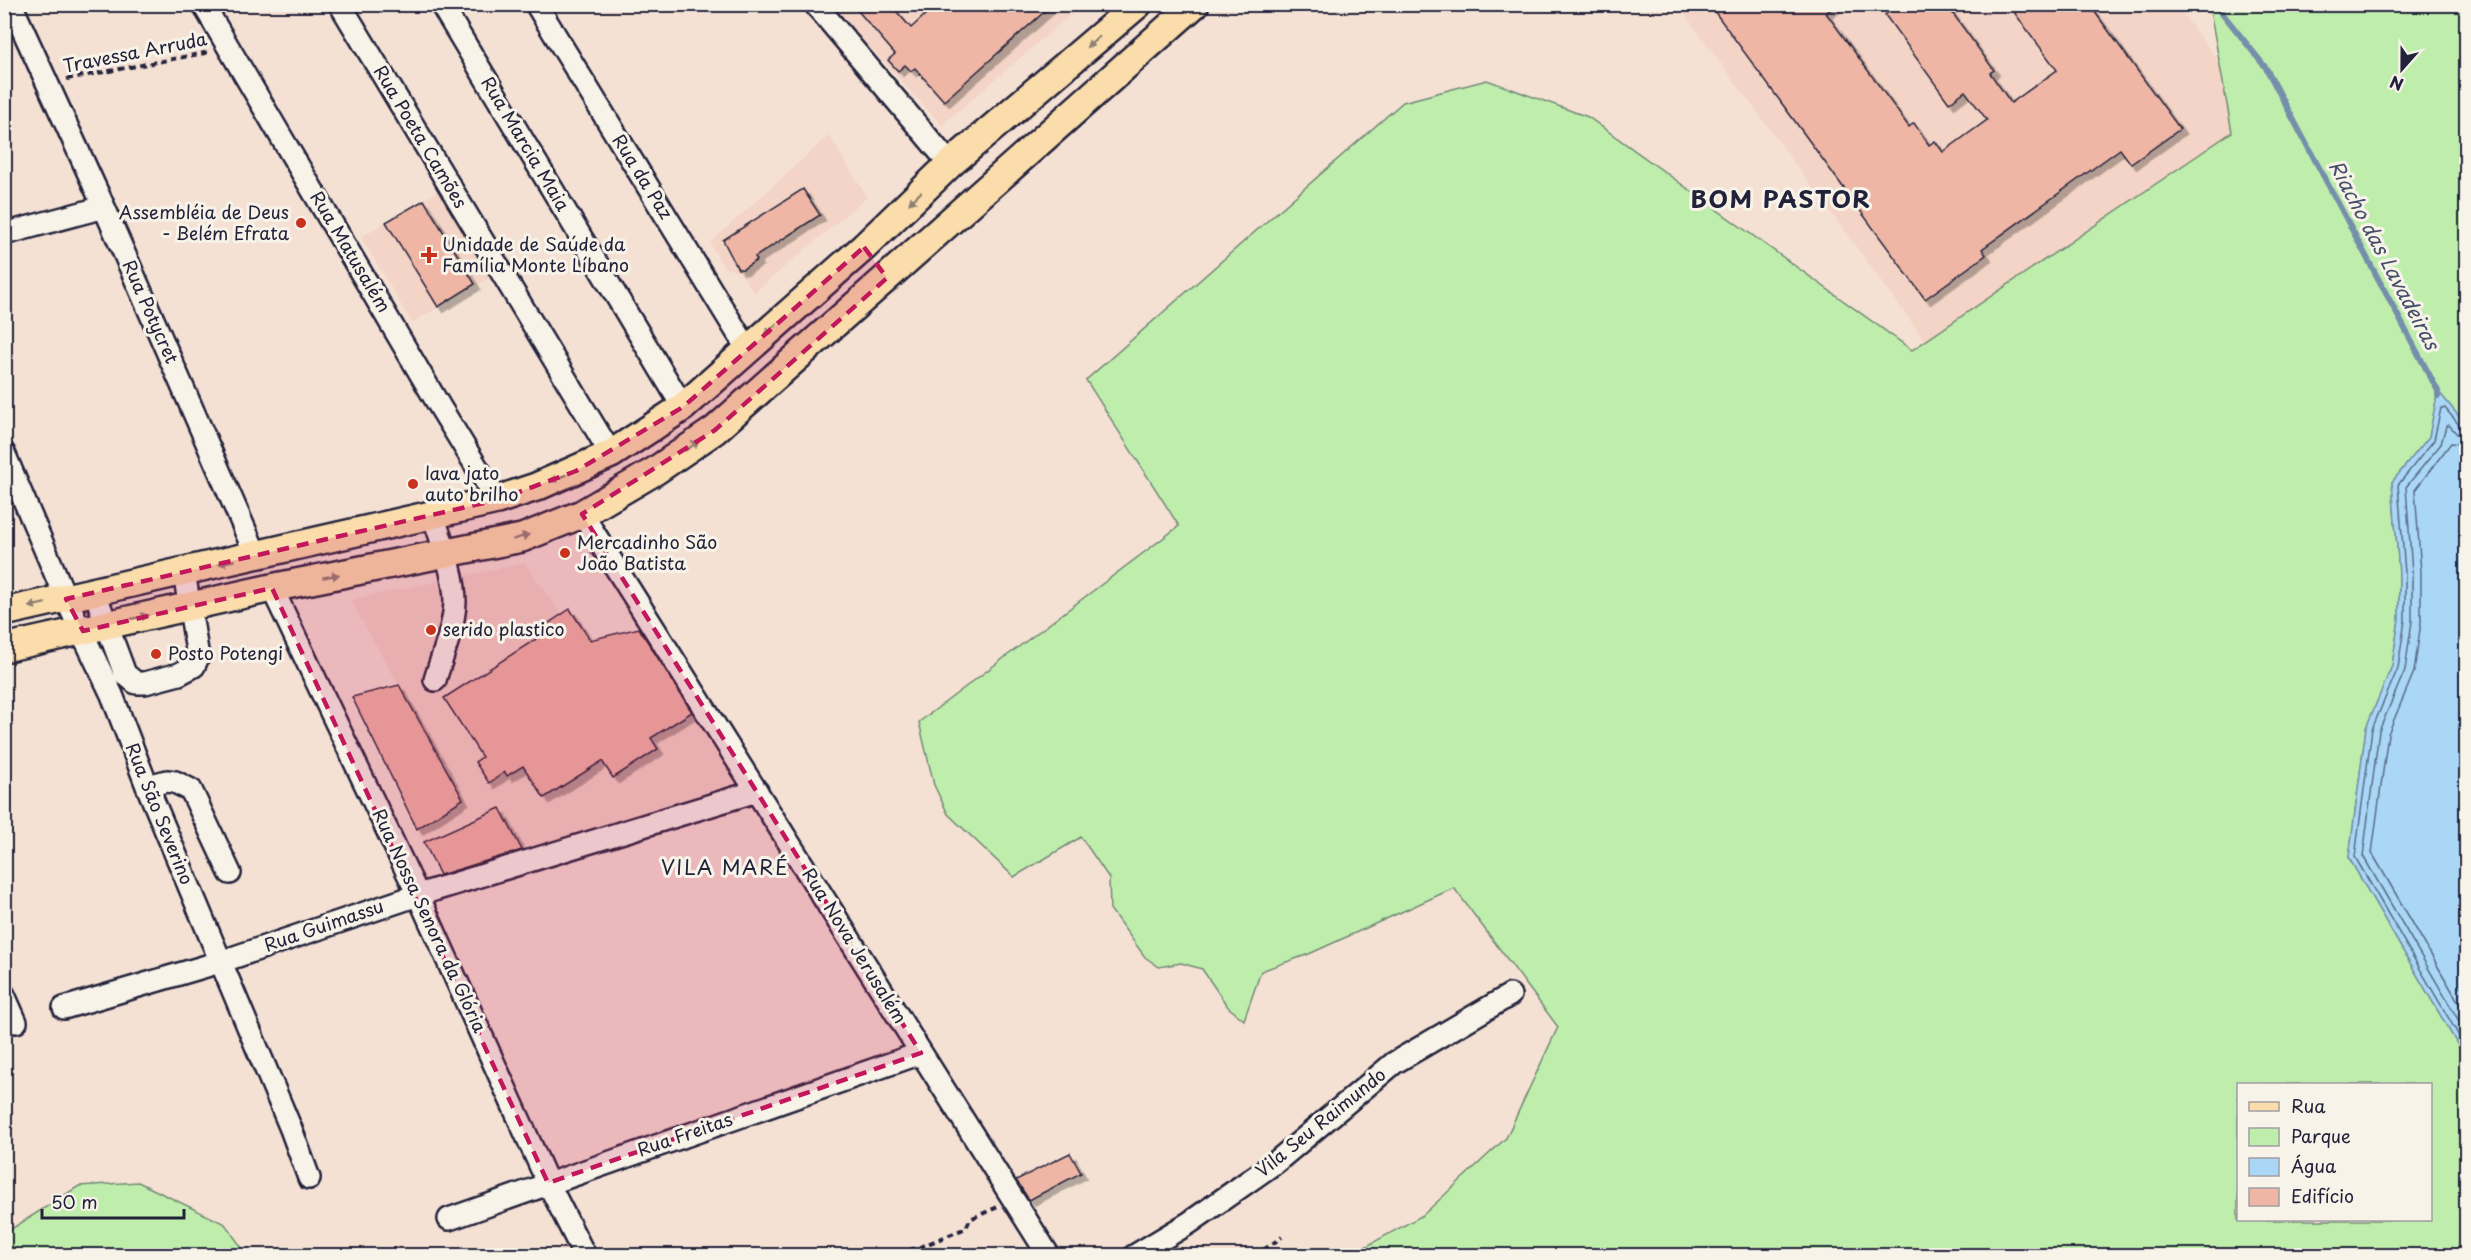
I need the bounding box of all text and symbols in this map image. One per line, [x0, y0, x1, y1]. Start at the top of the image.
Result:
street label: Travessa Arruda [61, 24, 209, 79]
one-way arrow [1086, 35, 1101, 48]
north arrow [2372, 39, 2432, 99]
street label: Rua Poeta Camões [368, 60, 475, 213]
text: N [2386, 70, 2406, 97]
street label: Rua Marcia Maia [475, 71, 577, 216]
street label: Rua da Paz [606, 128, 680, 224]
water label: Riacho das Lavadeiras [2322, 154, 2448, 356]
district label: BOM PASTOR [1691, 180, 1871, 216]
street label: Rua Matusalém [304, 185, 398, 317]
one-way arrow [908, 190, 922, 204]
place label: Assembléia de Deus - Belém Efrata [119, 198, 290, 246]
marker: Assembléia de Deus - Belém Efrata [294, 216, 308, 230]
place label: Unidade de Saúde da Família Monte Líbano [442, 230, 629, 278]
marker: Unidade de Saúde da Família Monte Líbano [420, 246, 438, 264]
street label: Rua Potycret [116, 255, 186, 368]
one-way arrow [763, 322, 778, 336]
one-way arrow [684, 440, 700, 452]
place label: lava jato auto brilho [425, 459, 518, 507]
one-way arrow [549, 474, 567, 483]
marker: lava jato auto brilho [406, 477, 420, 491]
place label: Mercadinho São João Batista [577, 528, 717, 576]
one-way arrow [512, 532, 530, 541]
marker: Mercadinho São João Batista [558, 546, 572, 560]
one-way arrow [218, 557, 236, 567]
one-way arrow [321, 571, 340, 580]
one-way arrow [27, 601, 46, 610]
one-way arrow [131, 612, 150, 621]
place label: serido plastico [443, 615, 564, 642]
marker: serido plastico [424, 623, 438, 637]
place label: Posto Potengi [168, 639, 283, 666]
marker: Posto Potengi [149, 647, 163, 661]
street label: Rua São Severino [120, 738, 201, 888]
street label: Rua Nossa Senora da Glória [366, 804, 494, 1037]
district label: VILA MARÉ [661, 852, 789, 882]
street label: Rua Nova Jerusalém [796, 862, 914, 1028]
street label: Rua Guimassu [260, 892, 387, 958]
street label: Vila Seu Raimundo [1249, 1061, 1391, 1183]
legend [2237, 1083, 2432, 1221]
text: Rua [2291, 1092, 2326, 1119]
street label: Rua Freitas [633, 1105, 736, 1162]
text: Parque [2291, 1122, 2351, 1149]
text: Água [2291, 1152, 2337, 1179]
scale bar [42, 1182, 184, 1220]
text: Edifício [2291, 1182, 2354, 1209]
text: 50 m [51, 1188, 98, 1215]

